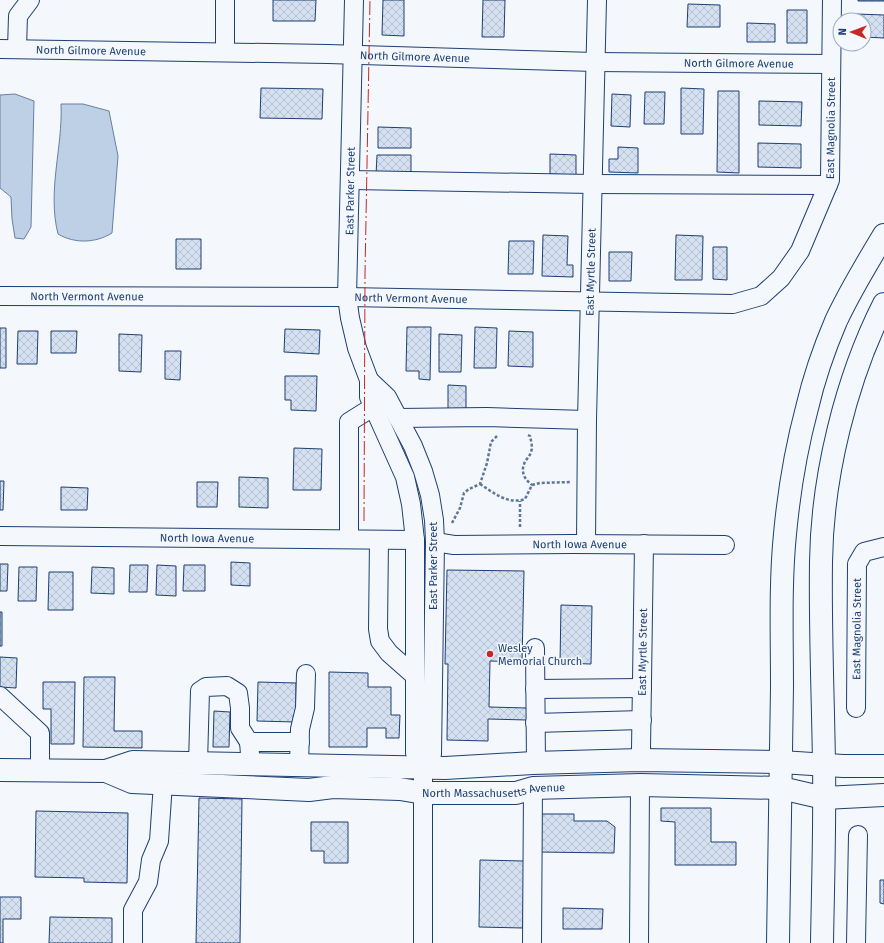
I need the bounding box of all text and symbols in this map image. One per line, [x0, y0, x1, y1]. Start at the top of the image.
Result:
north arrow [832, 12, 872, 52]
text: N [836, 28, 849, 36]
street label: North Gilmore Avenue [36, 44, 146, 58]
street label: North Gilmore Avenue [360, 49, 470, 65]
street label: North Gilmore Avenue [684, 57, 794, 71]
street label: East Magnolia Street [824, 77, 838, 179]
street label: East Parker Street [343, 147, 358, 235]
street label: East Myrtle Street [583, 228, 599, 316]
street label: North Vermont Avenue [30, 290, 144, 303]
street label: North Vermont Avenue [354, 291, 468, 306]
street label: East Parker Street [427, 522, 440, 610]
street label: North Iowa Avenue [160, 532, 254, 545]
street label: North Iowa Avenue [532, 538, 627, 551]
street label: East Magnolia Street [850, 578, 864, 680]
street label: East Myrtle Street [636, 608, 650, 696]
place label: Wesley Memorial Church [498, 642, 582, 668]
marker: Wesley Memorial Church [485, 649, 495, 659]
street label: North Massachusetts Avenue [422, 781, 565, 800]

